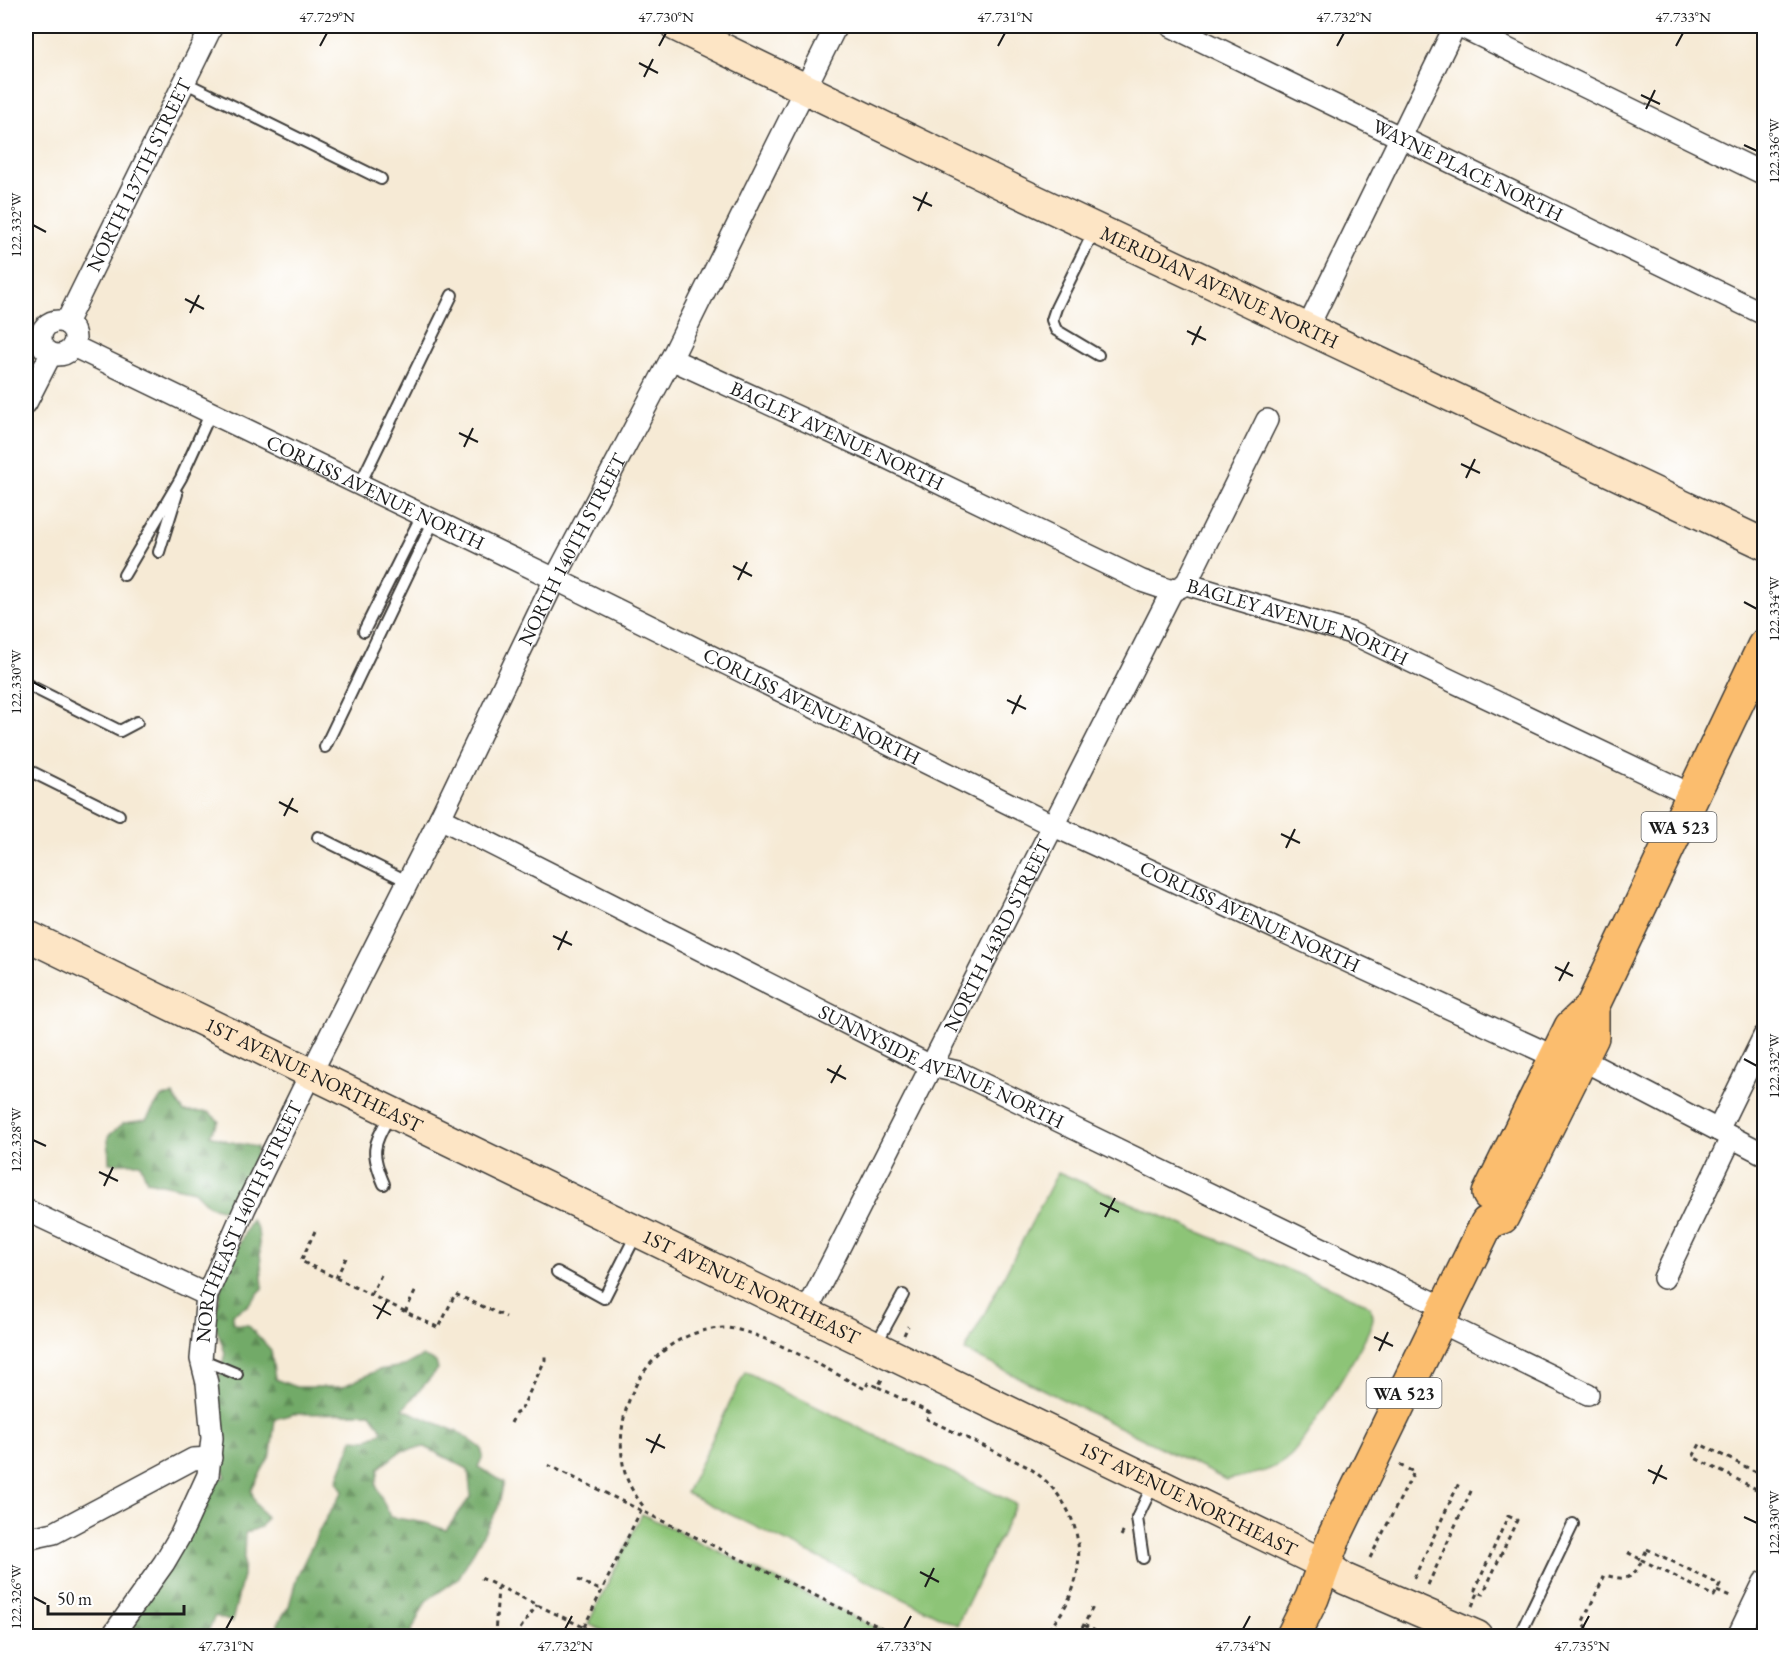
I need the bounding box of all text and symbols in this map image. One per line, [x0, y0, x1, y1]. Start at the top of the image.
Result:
text: 47.729°N [299, 7, 355, 26]
text: 47.730°N [638, 7, 694, 26]
text: 47.731°N [977, 7, 1033, 26]
text: 47.732°N [1316, 7, 1372, 26]
text: 47.733°N [1655, 7, 1711, 26]
street label: NORTH 137TH STREET [80, 73, 198, 276]
street label: WAYNE PLACE NORTH [1368, 113, 1568, 228]
text: 122.336°W [1764, 118, 1783, 183]
text: 122.332°W [6, 192, 25, 257]
street label: MERIDIAN AVENUE NORTH [1096, 220, 1343, 354]
street label: BAGLEY AVENUE NORTH [726, 375, 948, 496]
street label: CORLISS AVENUE NORTH [262, 428, 489, 556]
street label: NORTH 140TH STREET [512, 448, 632, 650]
street label: BAGLEY AVENUE NORTH [1184, 572, 1413, 671]
text: 122.334°W [1764, 576, 1783, 641]
street label: CORLISS AVENUE NORTH [699, 641, 925, 771]
text: 122.330°W [6, 649, 25, 714]
road number: WA 523 [1642, 812, 1716, 842]
street label: NORTH 143RD STREET [938, 835, 1057, 1036]
street label: CORLISS AVENUE NORTH [1136, 854, 1364, 978]
street label: SUNNYSIDE AVENUE NORTH [814, 998, 1069, 1135]
street label: 1ST AVENUE NORTHEAST [201, 1011, 428, 1139]
text: 122.332°W [1764, 1033, 1783, 1098]
street label: NORTHEAST 140TH STREET [190, 1096, 308, 1344]
text: 122.328°W [6, 1107, 25, 1172]
street label: 1ST AVENUE NORTHEAST [638, 1223, 865, 1351]
road number: WA 523 [1366, 1378, 1442, 1408]
street label: 1ST AVENUE NORTHEAST [1075, 1435, 1302, 1563]
text: 122.330°W [1764, 1490, 1783, 1555]
text: 122.326°W [6, 1564, 25, 1629]
scale bar [48, 1578, 184, 1616]
text: 50 m [57, 1587, 92, 1610]
text: 47.731°N [198, 1636, 254, 1655]
text: 47.732°N [537, 1636, 593, 1655]
text: 47.733°N [876, 1636, 932, 1655]
text: 47.734°N [1215, 1636, 1271, 1655]
text: 47.735°N [1554, 1636, 1610, 1655]

